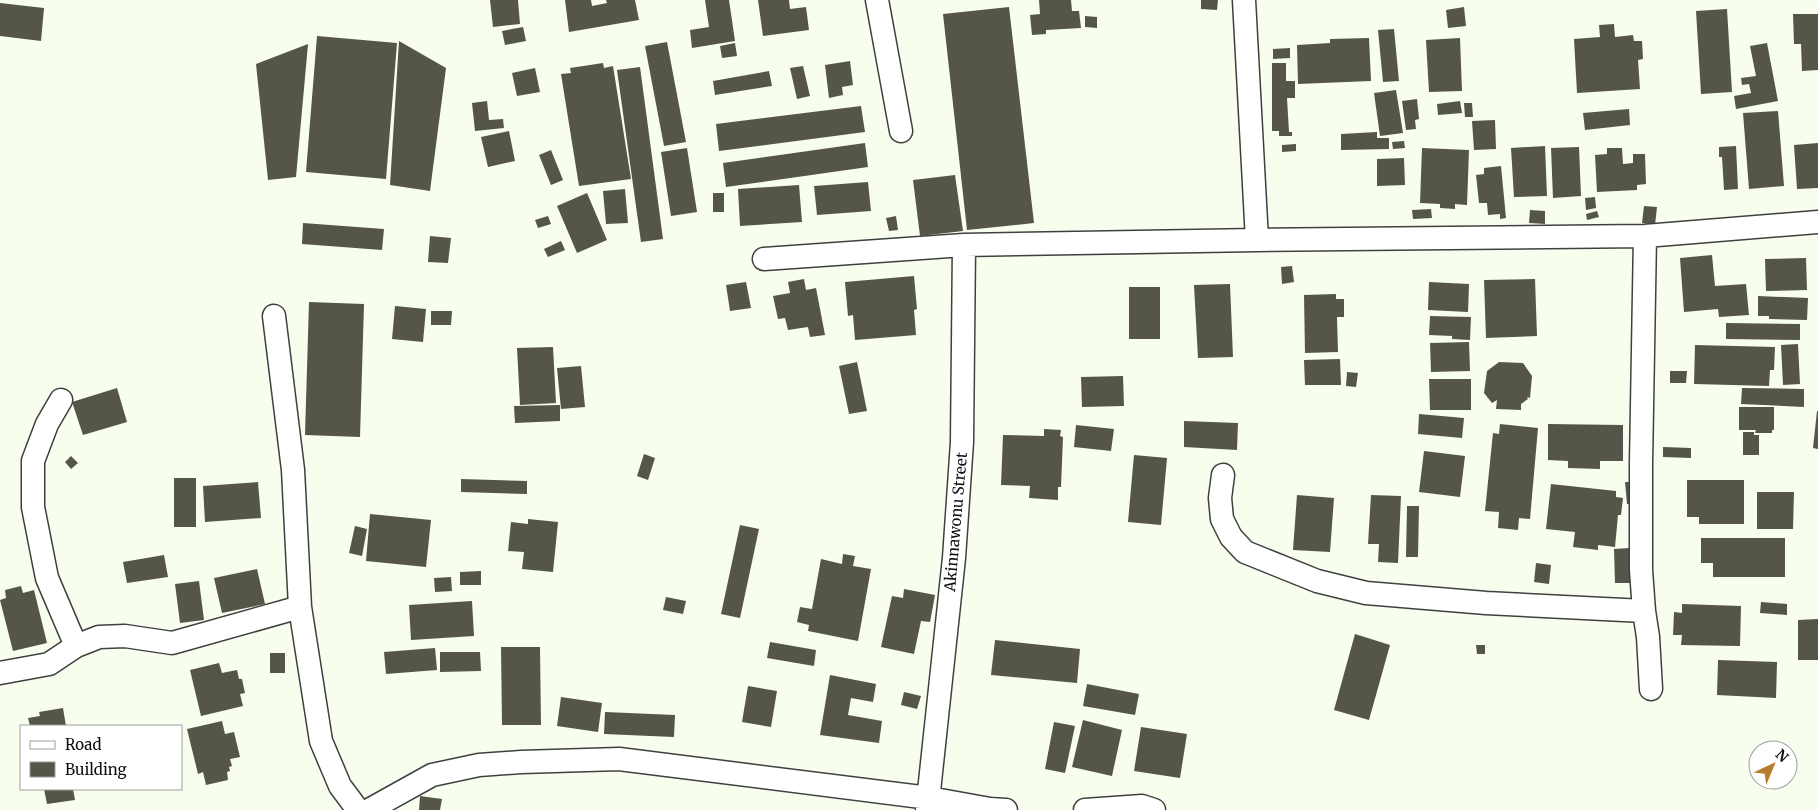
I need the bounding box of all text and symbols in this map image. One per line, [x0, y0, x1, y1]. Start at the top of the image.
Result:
street label: Akinnawonu Street [940, 451, 971, 593]
legend [20, 725, 182, 790]
text: Road [65, 735, 101, 754]
north arrow [1748, 740, 1798, 790]
text: N [1772, 745, 1792, 766]
text: Building [65, 760, 127, 779]

